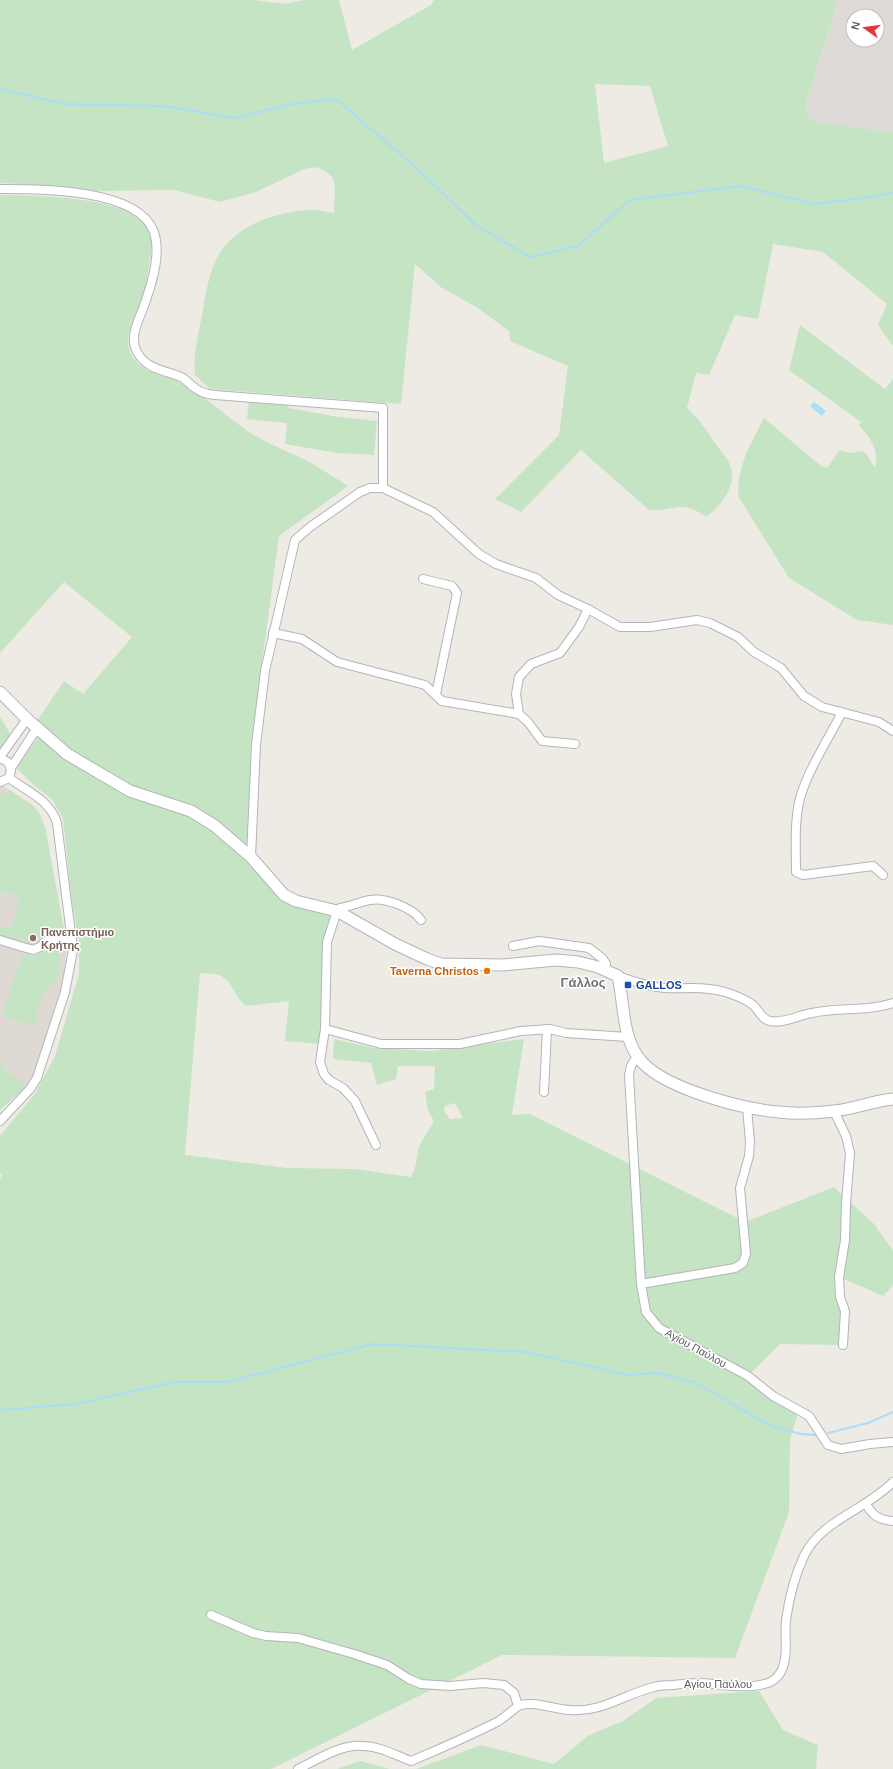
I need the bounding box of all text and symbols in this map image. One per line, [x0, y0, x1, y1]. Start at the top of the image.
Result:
north arrow [845, 8, 885, 48]
text: N [849, 20, 862, 31]
place label: Πανεπιστήμιο Κρήτης [41, 926, 114, 952]
marker: Πανεπιστήμιο Κρήτης [28, 933, 38, 943]
place label: Taverna Christos [390, 965, 479, 977]
marker: Taverna Christos [482, 966, 492, 976]
district label: Γάλλος [561, 975, 606, 990]
place label: GALLOS [636, 979, 682, 991]
marker: GALLOS [623, 980, 633, 990]
street label: Αγίου Παύλου [663, 1326, 729, 1370]
street label: Αγίου Παύλου [684, 1678, 752, 1690]

